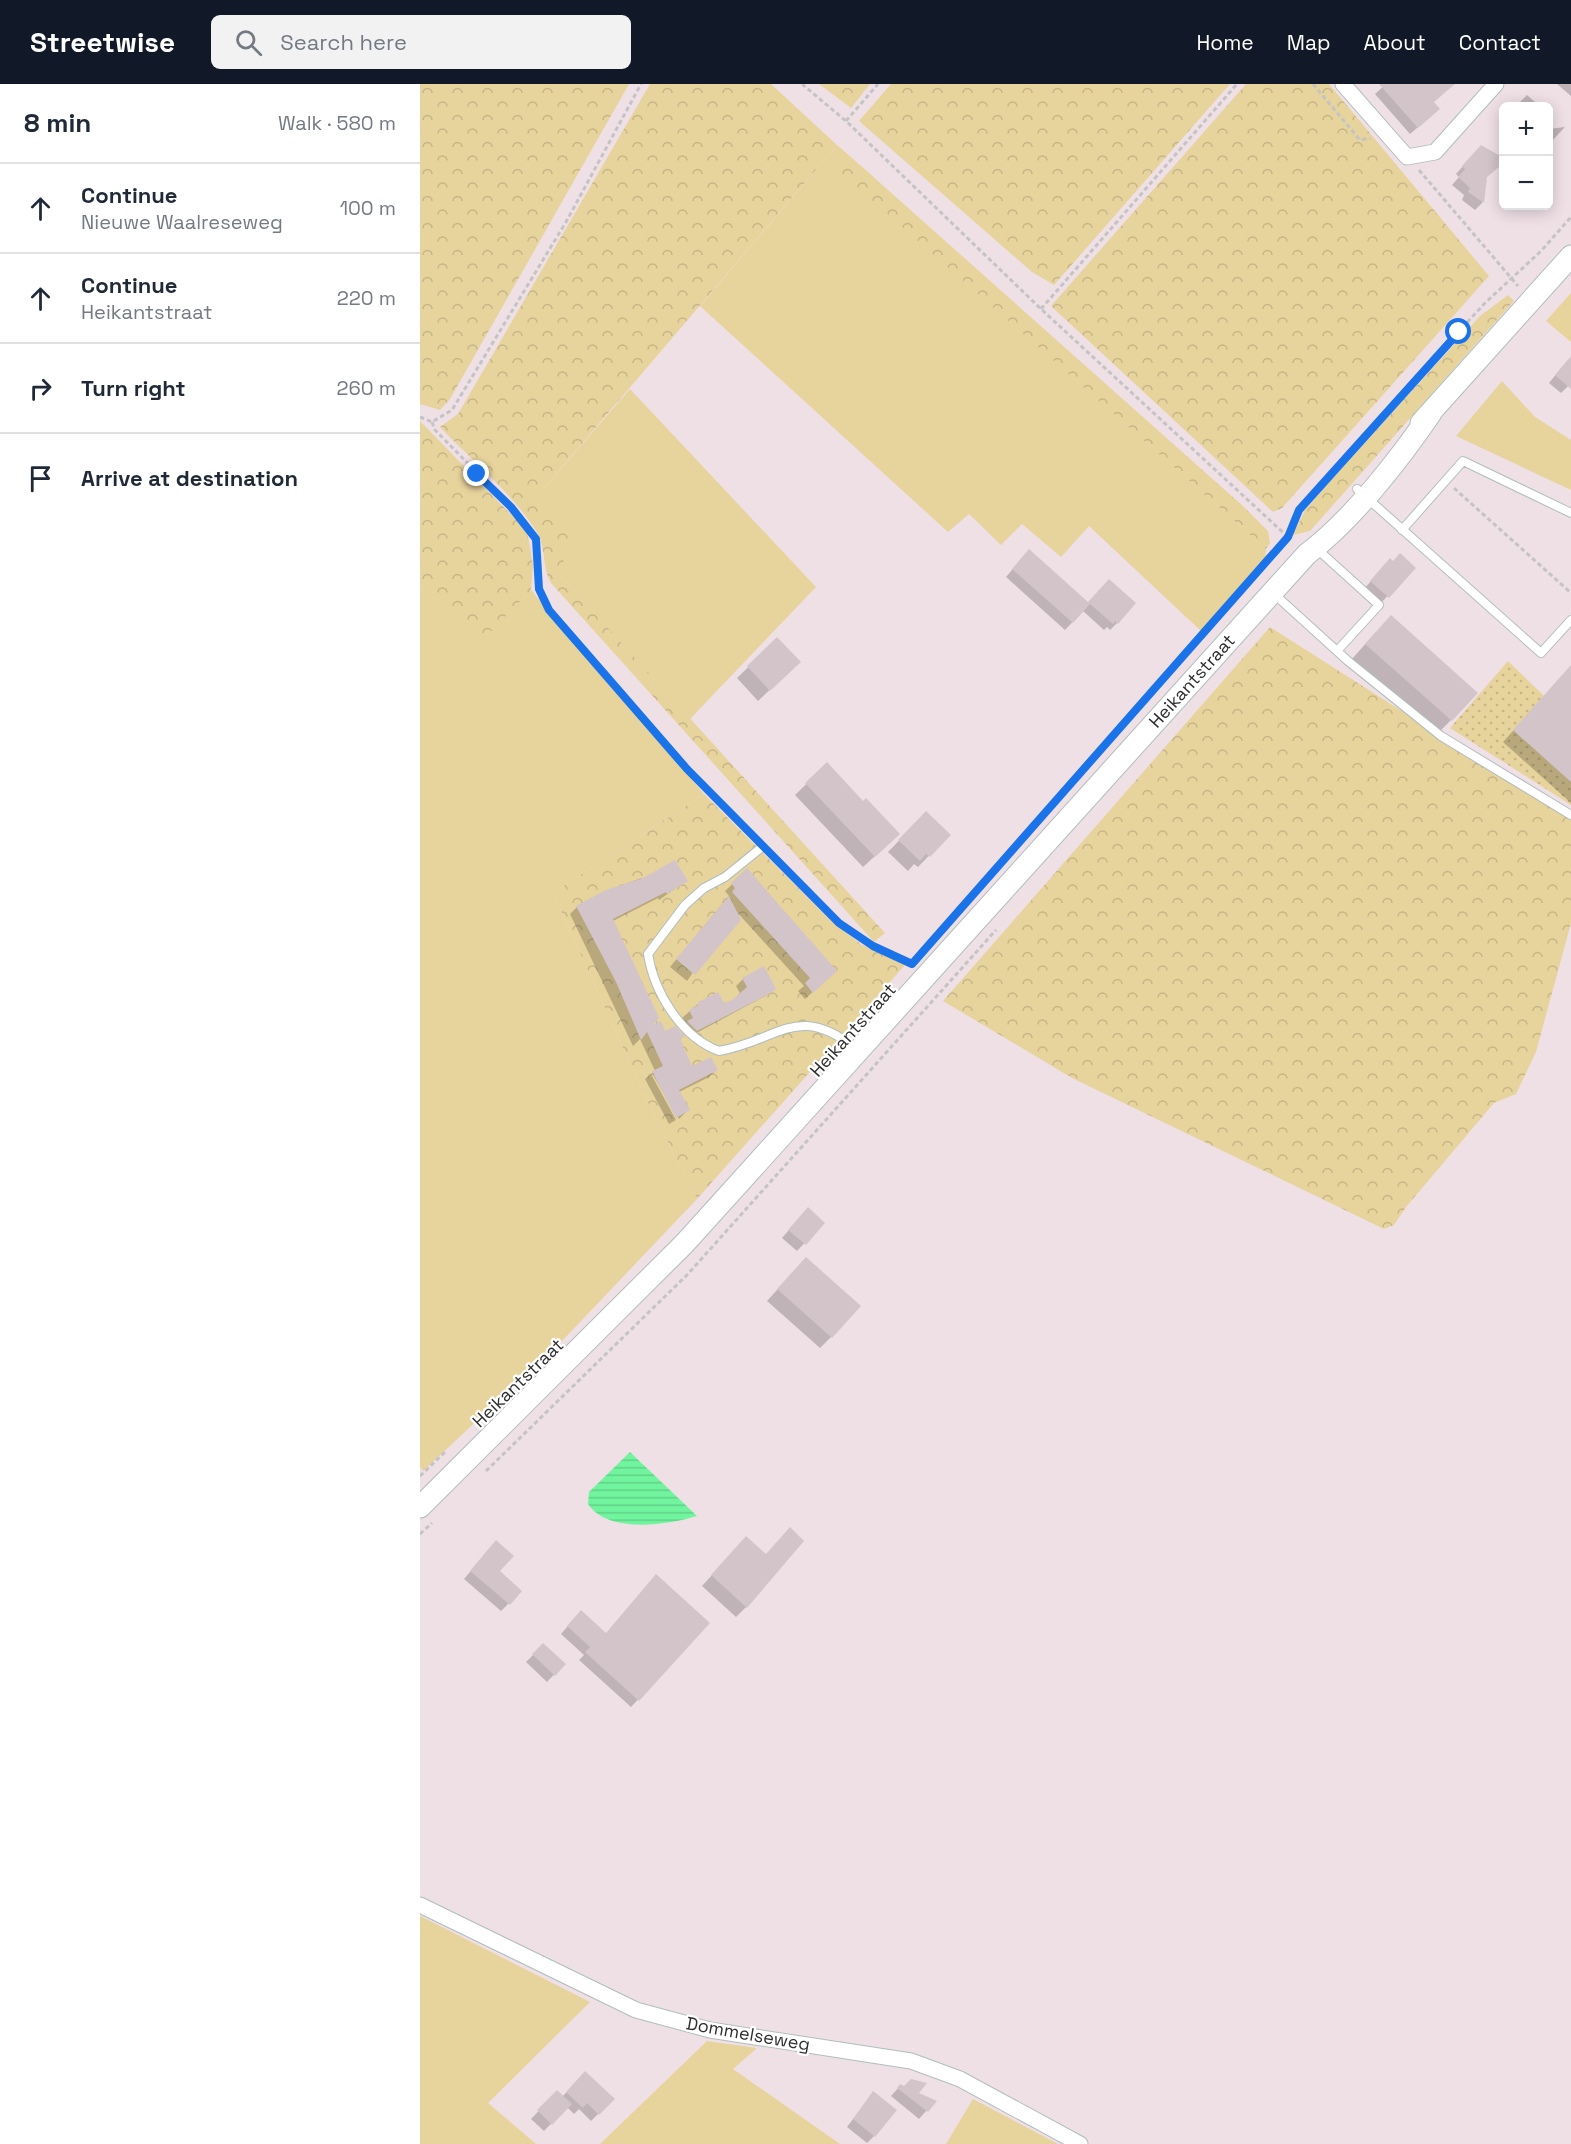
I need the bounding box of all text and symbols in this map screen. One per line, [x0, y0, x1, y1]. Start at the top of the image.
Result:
search box [211, 15, 631, 69]
text: Streetwise [30, 24, 175, 60]
icon: search [232, 26, 265, 59]
text: Search here [280, 28, 407, 56]
text: Home [1196, 29, 1254, 56]
text: Map [1287, 29, 1331, 56]
text: About [1364, 29, 1426, 56]
text: Contact [1459, 29, 1541, 56]
map controls [1499, 102, 1553, 210]
button: + [1499, 102, 1553, 156]
text: 8 min [24, 106, 91, 140]
text: Walk · 580 m [278, 110, 396, 136]
button: − [1499, 156, 1553, 210]
text: Continue [81, 181, 177, 209]
icon: ahead [24, 192, 57, 225]
text: 100 m [340, 195, 396, 221]
text: Nieuwe Waalreseweg [81, 209, 283, 235]
text: Continue [81, 271, 177, 299]
icon: ahead [24, 282, 57, 315]
text: 220 m [337, 285, 396, 311]
text: Heikantstraat [81, 299, 212, 325]
route start [1445, 318, 1471, 344]
icon: right [24, 372, 57, 405]
text: Turn right [81, 374, 186, 402]
text: 260 m [337, 375, 396, 401]
route end [463, 460, 489, 486]
icon: arrive [24, 462, 57, 495]
text: Arrive at destination [81, 464, 298, 492]
street label: Heikantstraat [1144, 629, 1240, 732]
street label: Heikantstraat [805, 978, 901, 1081]
street label: Heikantstraat [467, 1333, 568, 1432]
street label: Dommelseweg [684, 2011, 812, 2056]

